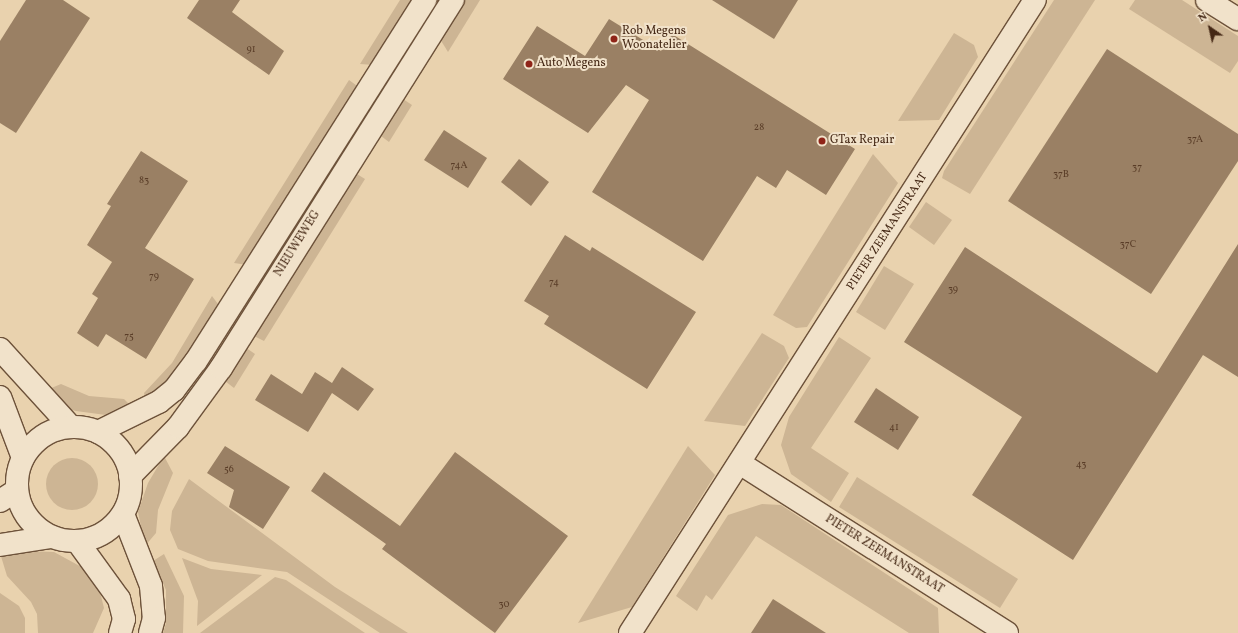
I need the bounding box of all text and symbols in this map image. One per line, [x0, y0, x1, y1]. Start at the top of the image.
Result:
north arrow [1190, 8, 1230, 48]
text: N [1196, 9, 1211, 26]
place label: Rob Megens Woonatelier [622, 25, 686, 53]
marker: Rob Megens Woonatelier [609, 34, 619, 44]
house number: 91 [246, 44, 256, 56]
place label: Auto Megens [537, 57, 606, 71]
marker: Auto Megens [524, 59, 534, 69]
house number: 28 [754, 122, 764, 134]
place label: GTax Repair [830, 134, 894, 148]
house number: 37A [1187, 134, 1203, 146]
marker: GTax Repair [817, 136, 827, 146]
house number: 74A [451, 160, 467, 172]
house number: 37 [1132, 162, 1142, 174]
house number: 37B [1053, 169, 1069, 181]
street label: PIETER ZEEMANSTRAAT [845, 170, 931, 294]
house number: 83 [139, 175, 149, 187]
street label: NIEUWEWEG [272, 208, 324, 280]
house number: 37C [1120, 239, 1136, 251]
house number: 79 [149, 271, 159, 283]
house number: 74 [549, 277, 559, 289]
house number: 39 [948, 284, 958, 296]
house number: 75 [124, 331, 134, 343]
house number: 41 [889, 422, 899, 434]
house number: 43 [1076, 459, 1086, 471]
house number: 56 [224, 464, 234, 476]
street label: PIETER ZEEMANSTRAAT [822, 512, 946, 598]
house number: 30 [499, 599, 509, 611]

